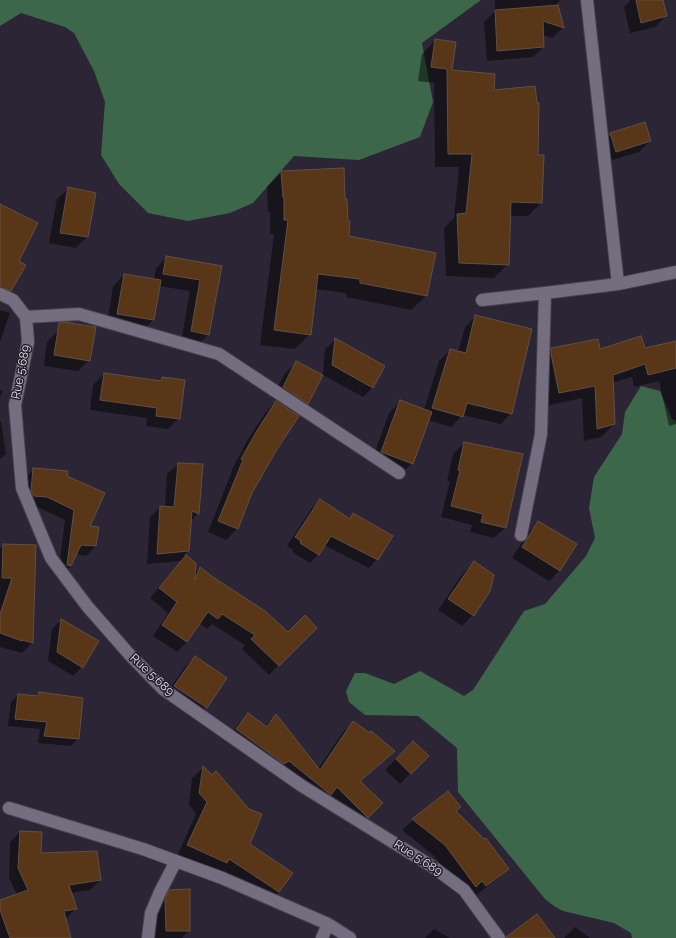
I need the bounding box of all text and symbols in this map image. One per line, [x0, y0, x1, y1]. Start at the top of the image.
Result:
street label: Rue 5.689 [9, 344, 33, 400]
street label: Rue 5.689 [127, 651, 177, 699]
street label: Rue 5.689 [391, 837, 445, 879]

